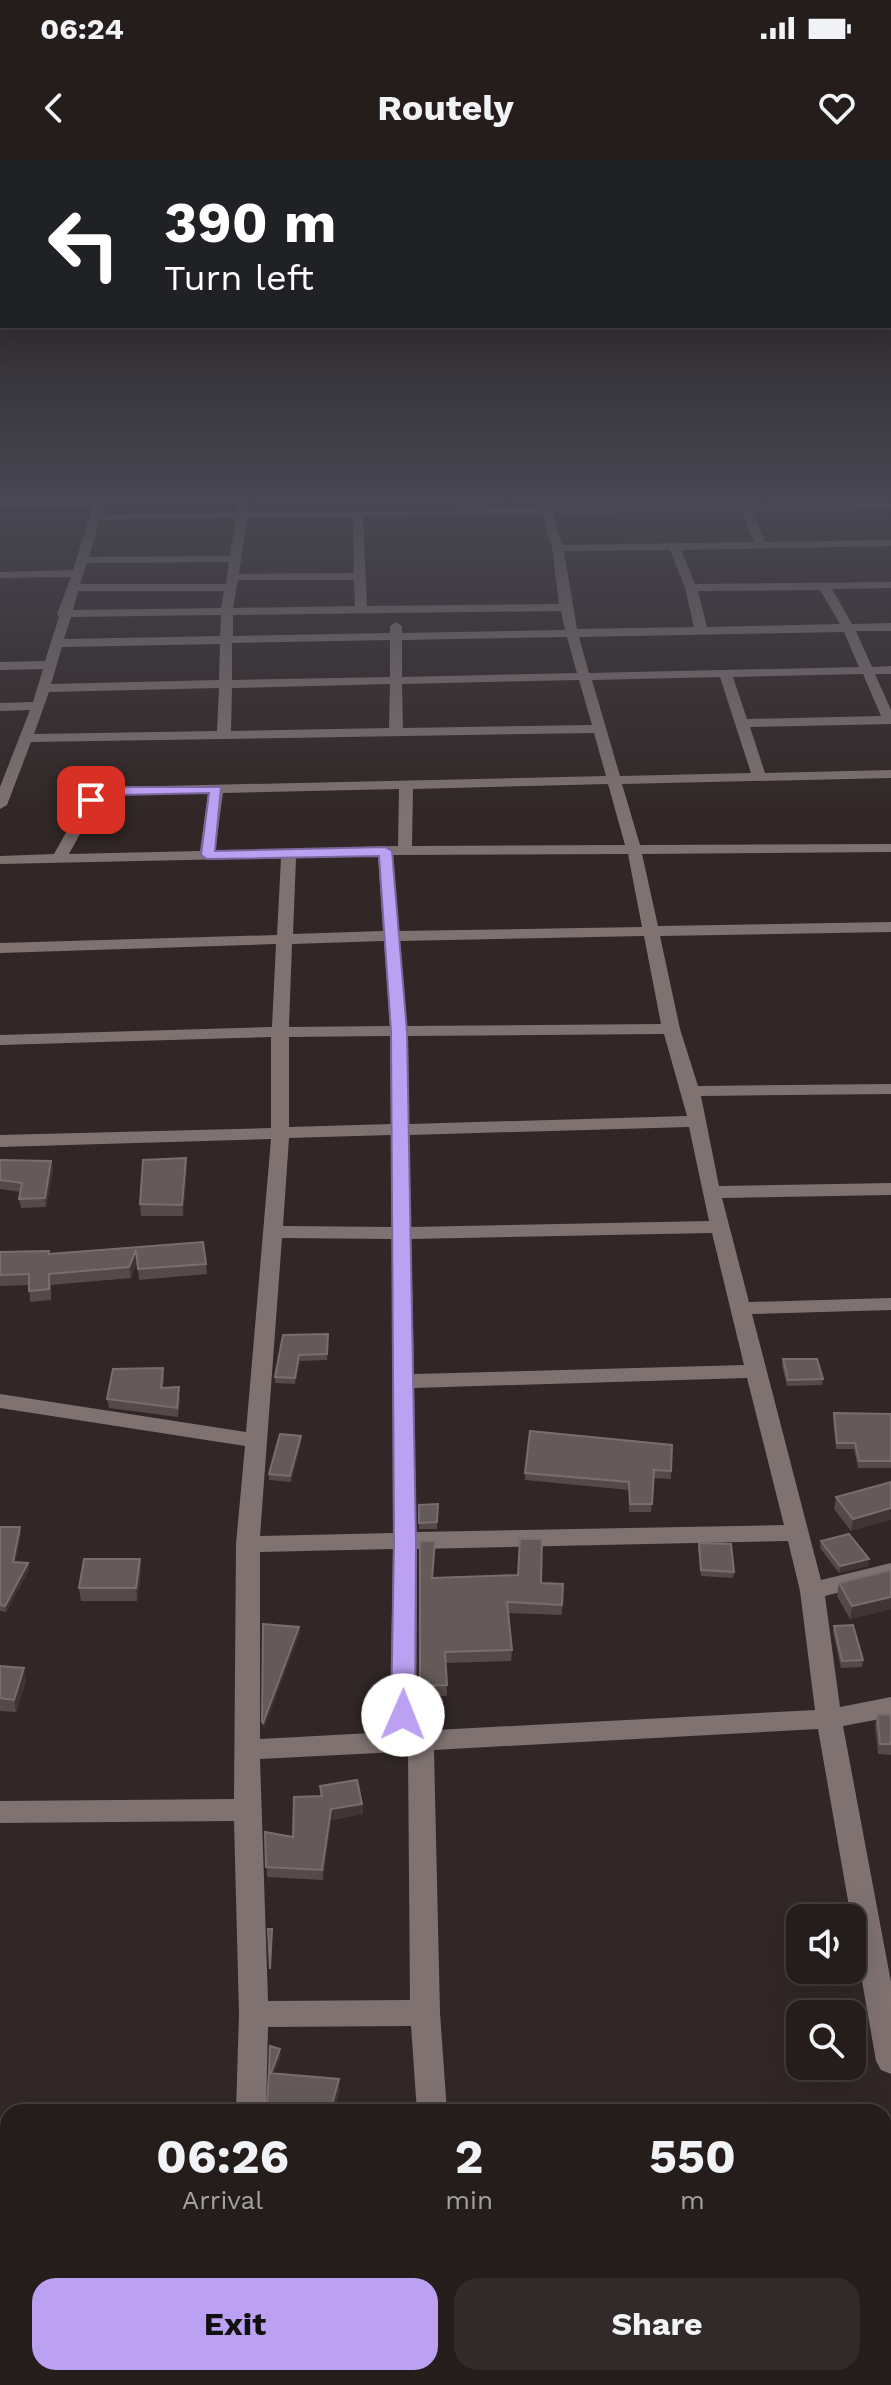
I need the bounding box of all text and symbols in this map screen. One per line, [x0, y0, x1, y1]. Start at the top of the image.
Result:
text: 06:24 [40, 11, 124, 46]
icon: back [32, 86, 76, 130]
icon: heart [815, 86, 859, 130]
text: Routely [377, 87, 514, 129]
text: 390 m [164, 190, 336, 256]
icon: left [32, 192, 136, 296]
text: Turn left [164, 257, 314, 299]
pin [57, 766, 125, 834]
icon: arrive [69, 778, 113, 822]
position arrow [361, 1673, 445, 1757]
map controls [786, 1904, 866, 2080]
button: sound [786, 1904, 866, 1984]
button: search [786, 2000, 866, 2080]
text: 06:26 [156, 2128, 289, 2185]
text: 2 [455, 2128, 483, 2185]
text: 550 [649, 2128, 736, 2185]
text: Arrival [182, 2185, 263, 2215]
text: min [445, 2185, 493, 2215]
text: m [680, 2185, 705, 2215]
button: Exit [32, 2278, 438, 2370]
button: Share [454, 2278, 860, 2370]

